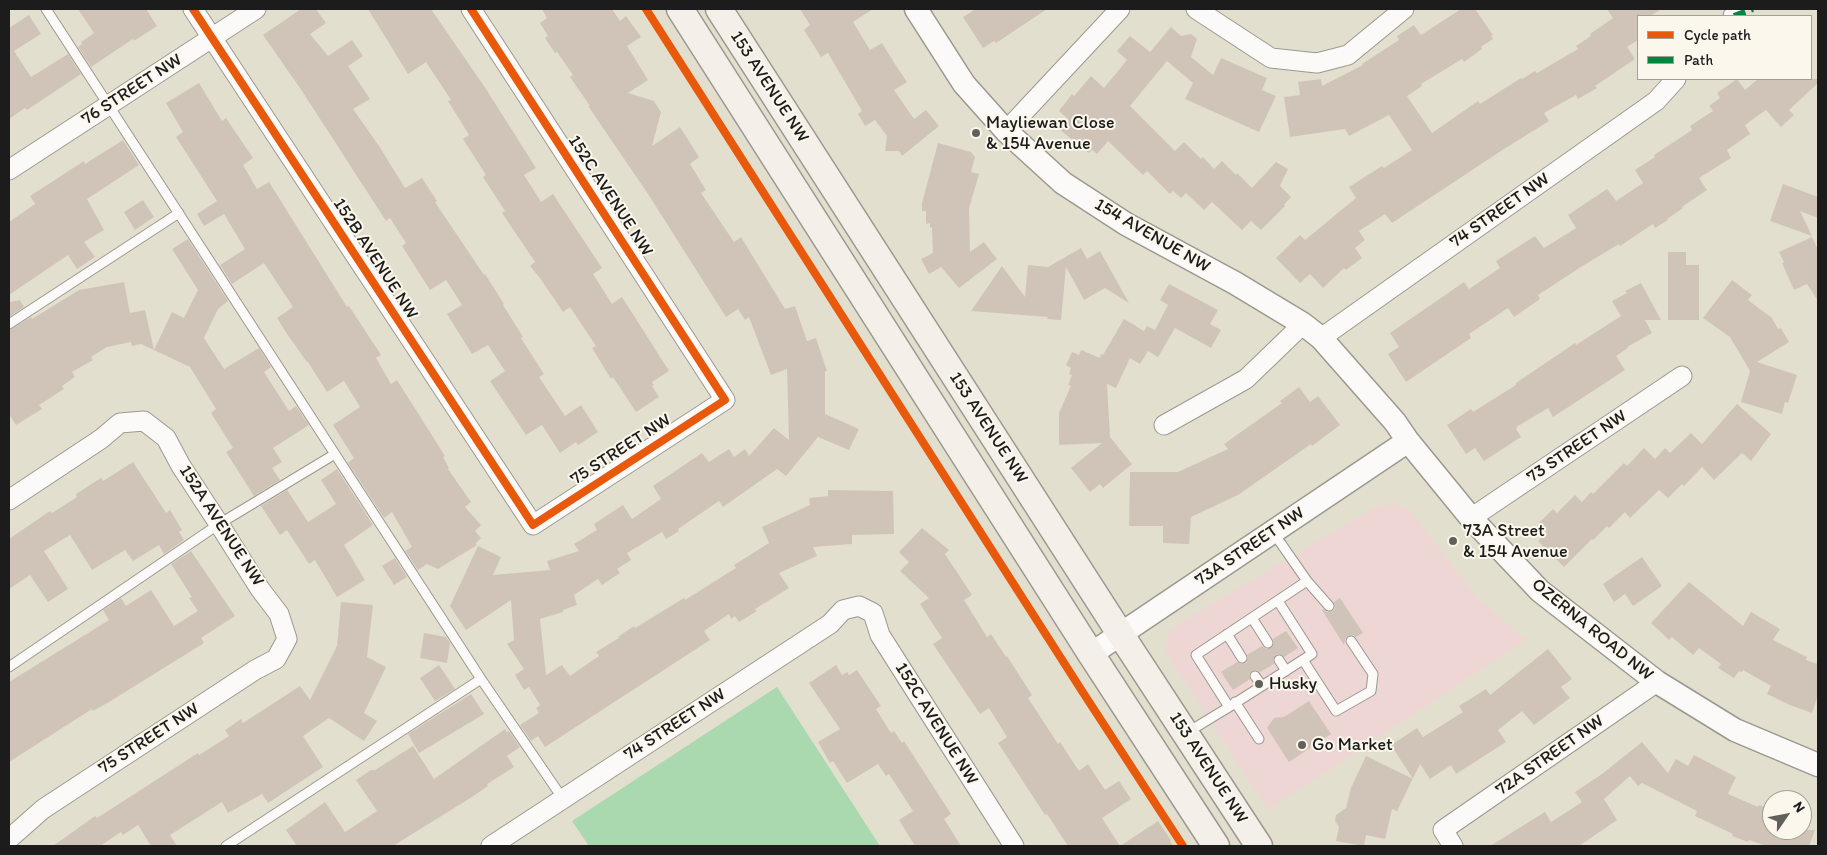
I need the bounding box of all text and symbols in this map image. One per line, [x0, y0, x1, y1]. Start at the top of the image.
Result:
legend [1637, 15, 1812, 80]
text: Cycle path [1684, 26, 1751, 44]
street label: 153 AVENUE NW [725, 27, 813, 147]
street label: 76 STREET NW [78, 49, 186, 131]
text: Path [1684, 51, 1713, 69]
place label: Mayliewan Close & 154 Avenue [986, 112, 1114, 154]
marker: Mayliewan Close & 154 Avenue [970, 127, 982, 139]
street label: 152C AVENUE NW [563, 131, 657, 261]
street label: 74 STREET NW [1446, 169, 1554, 253]
street label: 152B AVENUE NW [328, 194, 422, 324]
street label: 154 AVENUE NW [1090, 194, 1214, 278]
street label: 153 AVENUE NW [944, 368, 1032, 488]
street label: 73 STREET NW [1523, 406, 1631, 488]
street label: 75 STREET NW [567, 410, 675, 490]
street label: 152A AVENUE NW [174, 461, 268, 591]
street label: 73A STREET NW [1191, 502, 1309, 592]
place label: 73A Street & 154 Avenue [1463, 520, 1568, 562]
marker: 73A Street & 154 Avenue [1447, 535, 1459, 547]
street label: OZERNA ROAD NW [1527, 574, 1657, 686]
street label: 152C AVENUE NW [890, 659, 982, 789]
place label: Husky [1269, 673, 1317, 695]
marker: Husky [1253, 678, 1265, 690]
street label: 74 STREET NW [620, 684, 730, 766]
street label: 75 STREET NW [95, 699, 203, 779]
street label: 153 AVENUE NW [1164, 708, 1252, 828]
street label: 72A STREET NW [1492, 711, 1608, 801]
place label: Go Market [1312, 734, 1393, 756]
marker: Go Market [1296, 739, 1308, 751]
north arrow [1762, 790, 1812, 840]
text: N [1789, 799, 1809, 816]

